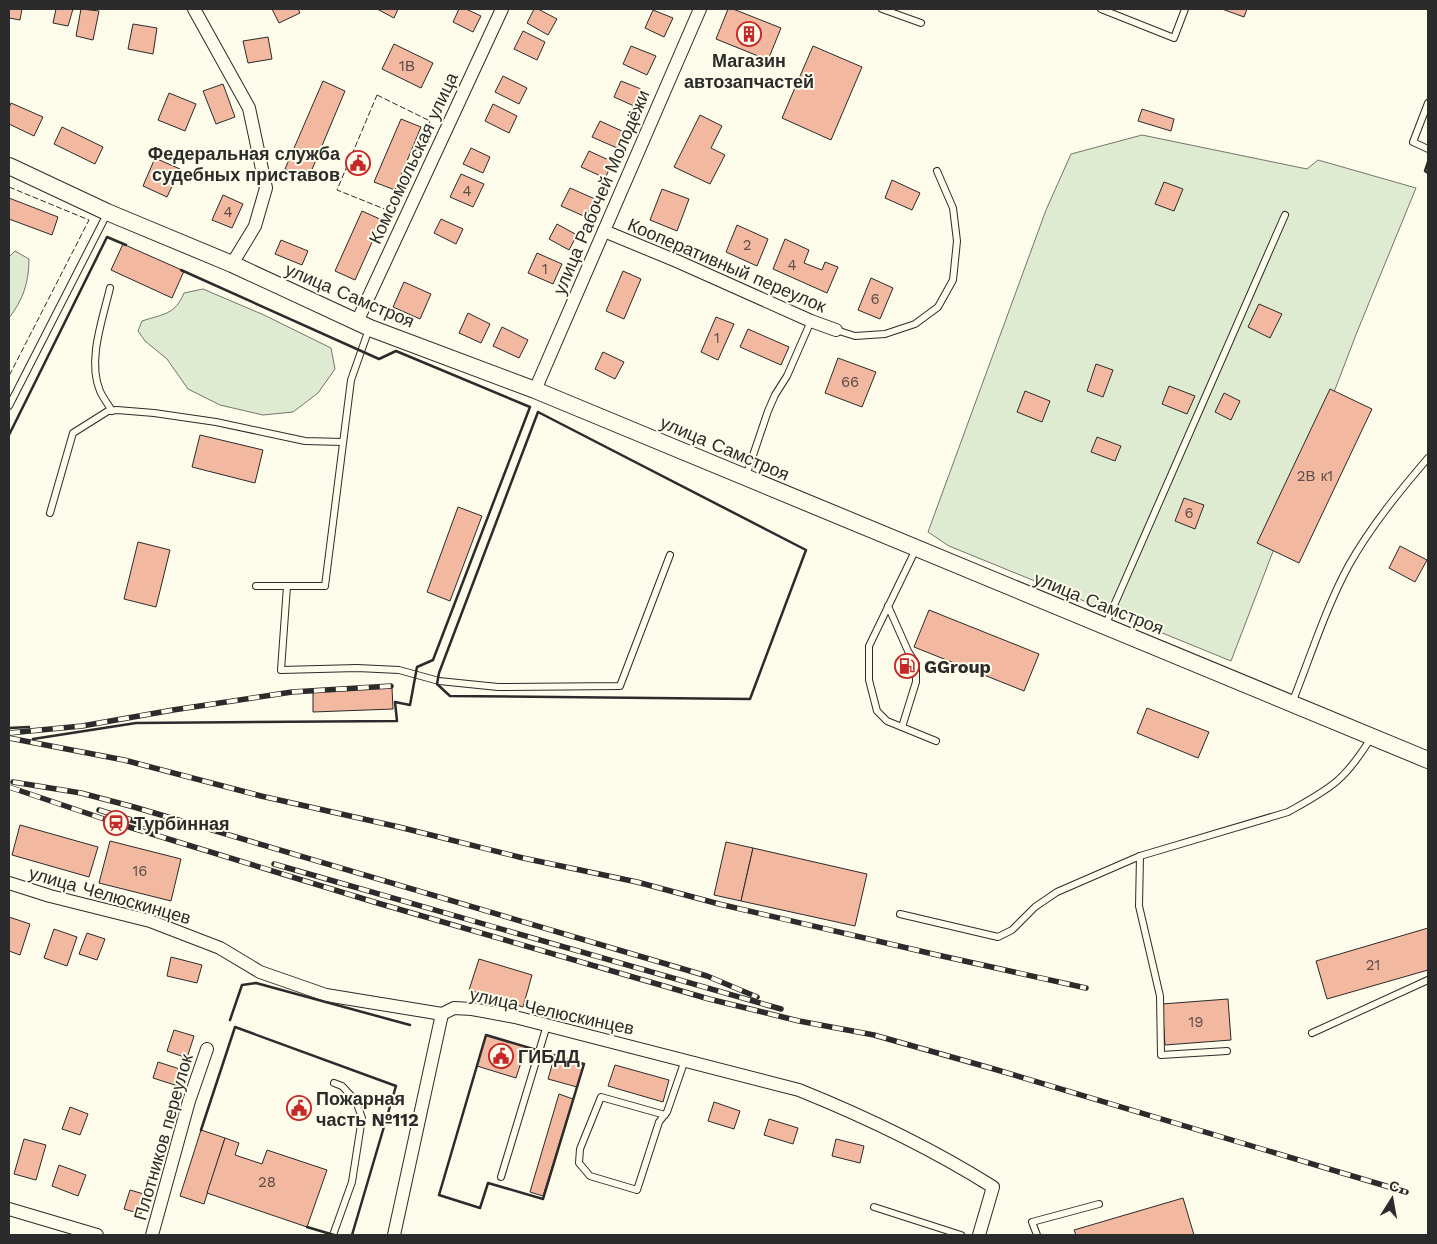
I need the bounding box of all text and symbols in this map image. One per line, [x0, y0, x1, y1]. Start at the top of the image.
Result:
building icon: Магазин автозапчастей [736, 21, 762, 47]
place label: Магазин автозапчастей [684, 50, 814, 92]
house number: 1В [399, 57, 415, 75]
street label: Комсомольская улица [364, 68, 462, 247]
street label: улица Рабочей Молодёжи [548, 87, 654, 297]
place label: Федеральная служба судебных приставов [148, 143, 341, 185]
public building icon: Федеральная служба судебных приставов [345, 150, 371, 176]
house number: 4 [462, 182, 472, 200]
house number: 4 [223, 203, 233, 221]
street label: Кооперативный переулок [625, 214, 830, 316]
house number: 2 [743, 236, 751, 254]
house number: 4 [787, 256, 797, 274]
street label: улица Самстроя [282, 258, 418, 332]
house number: 1 [542, 260, 548, 278]
house number: 6 [870, 290, 880, 308]
house number: 1 [714, 329, 720, 347]
house number: 66 [841, 373, 859, 391]
street label: улица Самстроя [657, 411, 793, 485]
house number: 2В к1 [1297, 467, 1333, 485]
house number: 6 [1184, 504, 1194, 522]
street label: улица Самстроя [1031, 567, 1167, 639]
fuel station icon: GGroup [894, 653, 920, 679]
place label: GGroup [924, 656, 991, 677]
station icon: Турбинная [103, 810, 129, 836]
place label: Турбинная [134, 813, 230, 834]
street label: улица Челюскинцев [27, 862, 193, 928]
house number: 16 [133, 862, 147, 880]
house number: 21 [1366, 956, 1380, 974]
street label: улица Челюскинцев [468, 983, 636, 1039]
house number: 19 [1188, 1013, 1204, 1031]
public building icon: ГИБДД [488, 1043, 514, 1069]
place label: ГИБДД [518, 1046, 580, 1067]
street label: Плотников переулок [129, 1051, 197, 1223]
place label: Пожарная часть №112 [316, 1088, 419, 1130]
public building icon: Пожарная часть №112 [286, 1095, 312, 1121]
house number: 28 [258, 1173, 276, 1191]
north arrow [1367, 1174, 1417, 1224]
text: С [1388, 1177, 1401, 1195]

